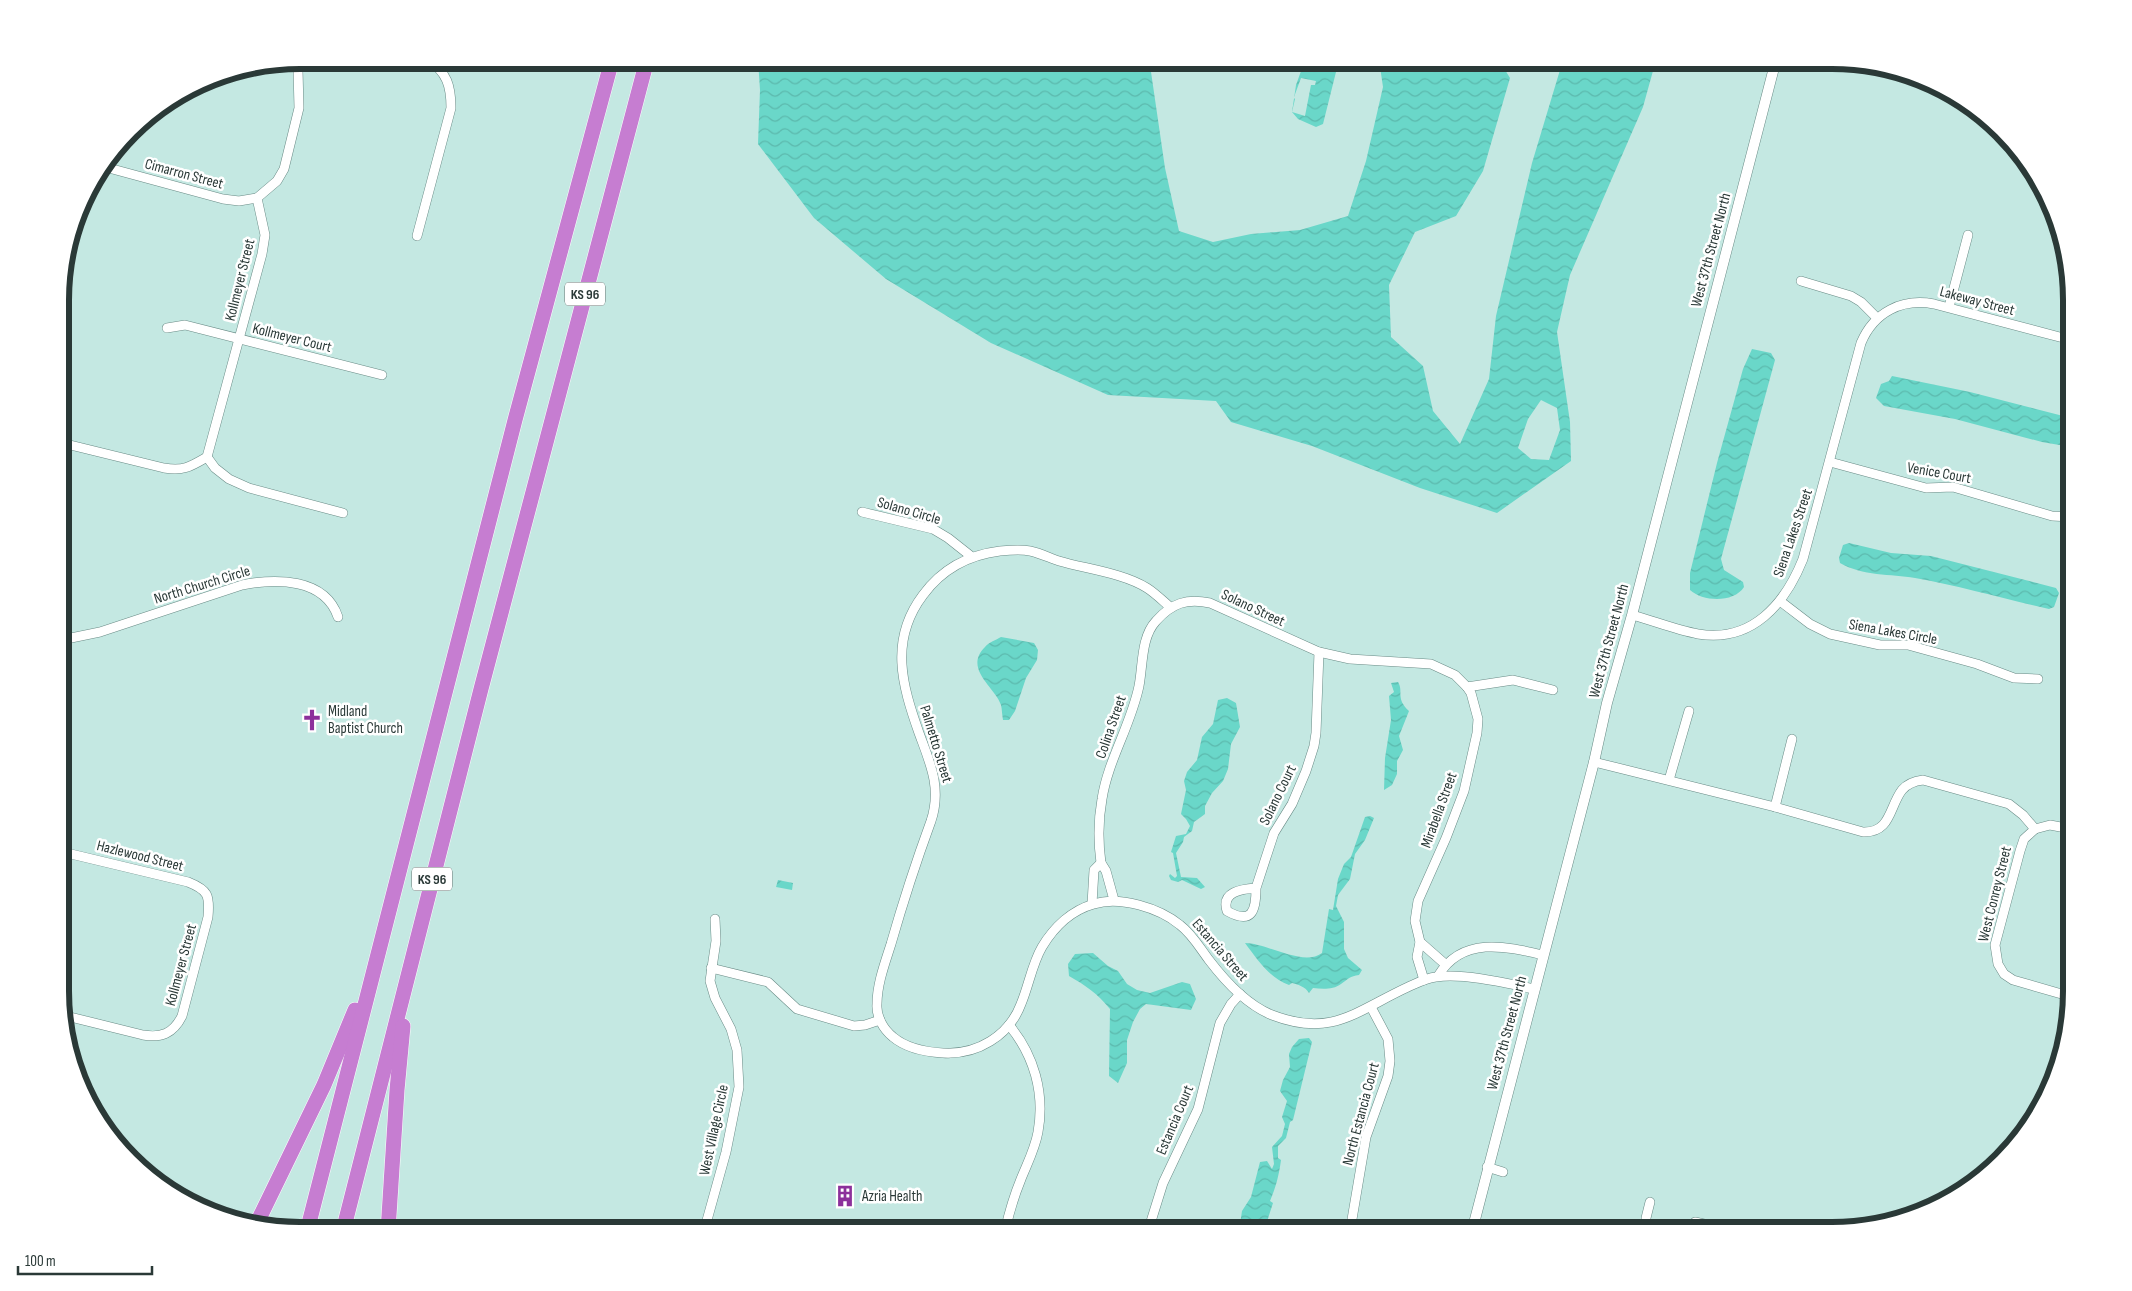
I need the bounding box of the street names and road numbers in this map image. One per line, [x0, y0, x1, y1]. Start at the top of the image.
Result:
street label: Cimarron Street [143, 154, 226, 194]
street label: West 37th Street North [1687, 191, 1735, 309]
street label: Kollmeyer Street [221, 237, 259, 323]
road number: KS 96 [565, 282, 605, 306]
street label: Lakeway Street [1938, 282, 2017, 320]
street label: Kollmeyer Court [250, 319, 334, 357]
street label: Venice Court [1906, 458, 1973, 488]
street label: Siena Lakes Street [1769, 486, 1817, 580]
street label: Solano Circle [875, 493, 943, 529]
street label: North Church Circle [152, 561, 252, 609]
street label: West 37th Street North [1585, 582, 1633, 700]
street label: Solano Street [1218, 585, 1288, 631]
street label: Siena Lakes Circle [1847, 615, 1939, 649]
street label: Colina Street [1091, 693, 1131, 761]
street label: Palmetto Street [915, 703, 957, 785]
street label: Solano Court [1255, 761, 1301, 828]
street label: Mirabella Street [1417, 769, 1462, 850]
street label: Hazlewood Street [95, 836, 186, 876]
street label: West Conrey Street [1974, 844, 2016, 944]
road number: KS 96 [412, 868, 452, 891]
street label: Estancia Street [1188, 915, 1253, 986]
street label: Kollmeyer Street [161, 922, 201, 1008]
street label: West 37th Street North [1483, 974, 1531, 1092]
street label: North Estancia Court [1338, 1060, 1384, 1167]
street label: Estancia Court [1152, 1082, 1198, 1158]
street label: West Village Circle [695, 1083, 733, 1177]

